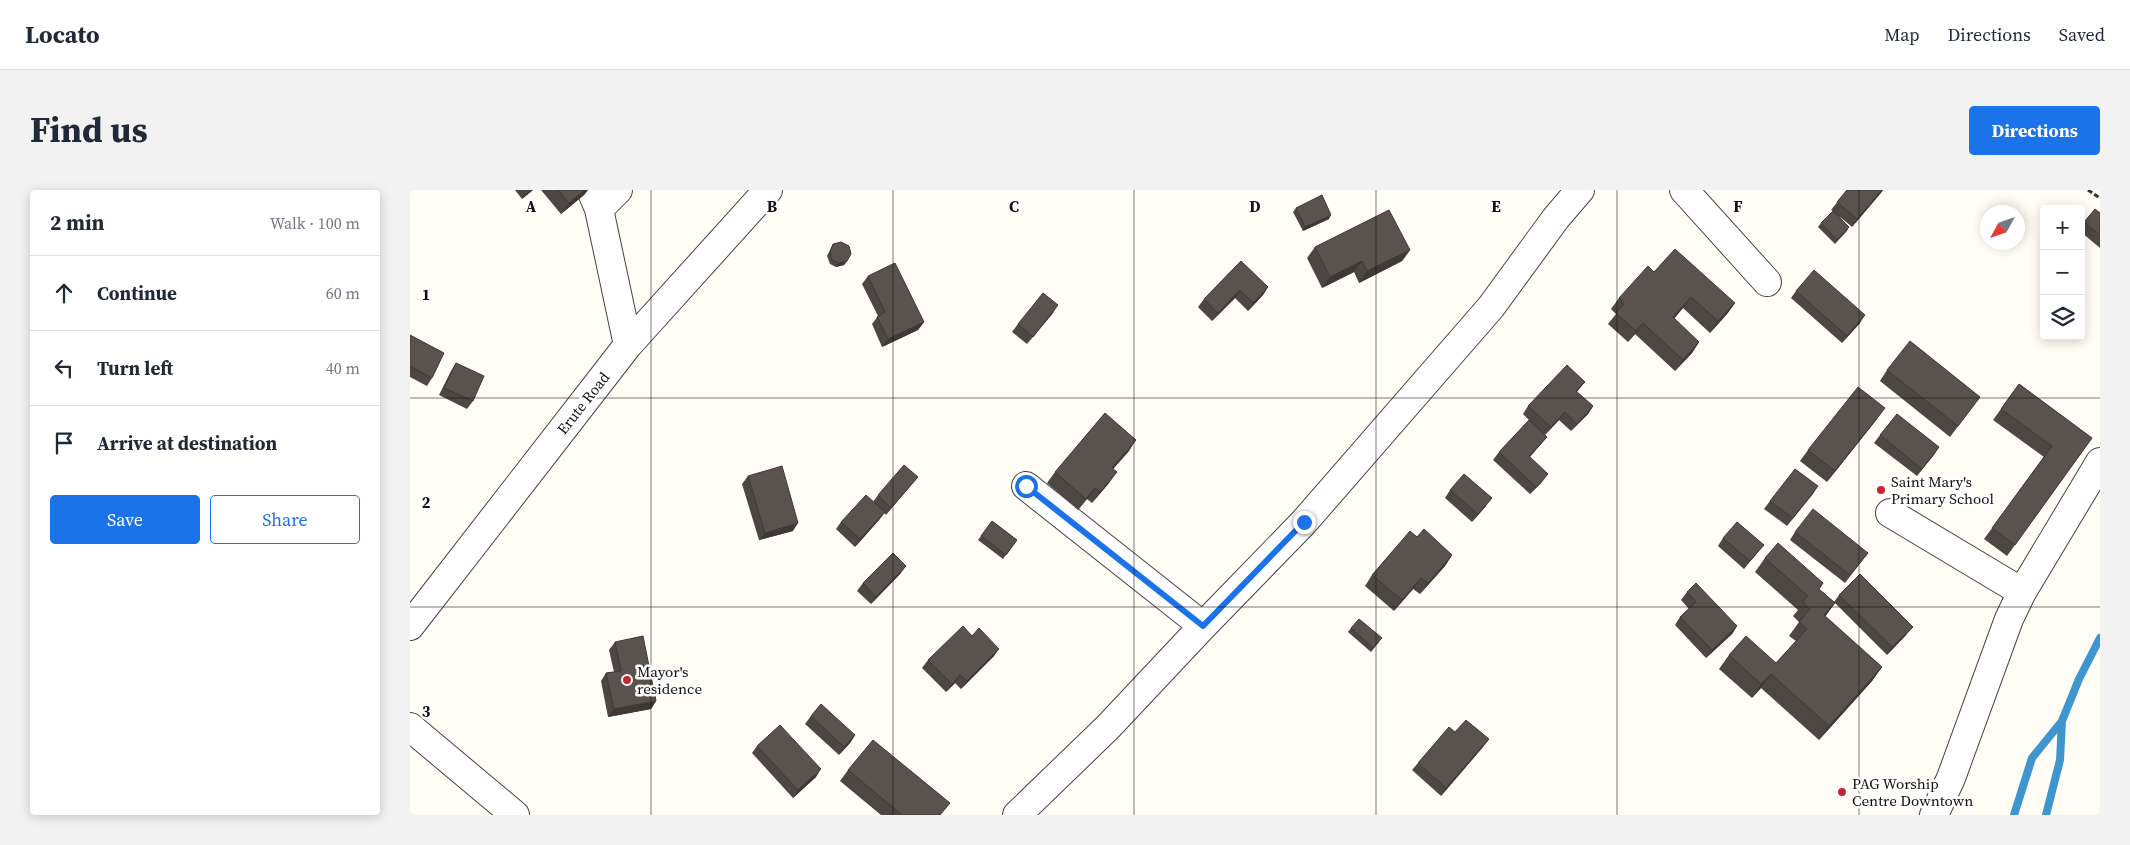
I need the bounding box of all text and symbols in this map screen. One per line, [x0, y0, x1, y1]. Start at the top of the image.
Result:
text: Locato [25, 18, 100, 51]
text: Map [1884, 22, 1920, 47]
text: Directions [1948, 22, 2031, 47]
text: Saved [2059, 22, 2105, 47]
text: Find us [30, 106, 148, 154]
button: Directions [1969, 106, 2100, 155]
text: A [526, 195, 537, 217]
text: B [767, 195, 778, 217]
text: C [1009, 195, 1019, 217]
text: D [1249, 195, 1261, 217]
text: E [1491, 195, 1501, 217]
text: F [1733, 195, 1743, 217]
north arrow [1980, 205, 2025, 250]
map controls [2040, 205, 2085, 340]
button: + [2040, 205, 2085, 250]
text: 2 min [50, 208, 105, 237]
text: Walk · 100 m [270, 212, 360, 234]
button: − [2040, 250, 2085, 295]
icon: ahead [50, 279, 78, 307]
text: Continue [97, 280, 177, 306]
text: 60 m [326, 282, 360, 304]
text: 1 [422, 283, 430, 305]
button: layers [2040, 295, 2085, 340]
icon: left [50, 354, 78, 382]
text: Turn left [97, 355, 173, 381]
text: 40 m [326, 357, 360, 379]
street label: Erute Road [552, 367, 614, 439]
icon: arrive [50, 429, 78, 457]
text: Arrive at destination [97, 430, 277, 456]
place label: Saint Mary's Primary School [1891, 471, 1994, 509]
route start [1015, 475, 1038, 498]
marker: Saint Mary's Primary School [1875, 484, 1887, 496]
text: 2 [422, 491, 431, 513]
button: Save [50, 495, 200, 544]
button: Share [210, 495, 360, 544]
route end [1293, 511, 1316, 534]
place label: Mayor's residence [637, 661, 702, 699]
marker: Mayor's residence [621, 674, 633, 686]
text: 3 [422, 700, 431, 722]
place label: PAG Worship Centre Downtown [1852, 773, 1973, 811]
marker: PAG Worship Centre Downtown [1836, 786, 1848, 798]

